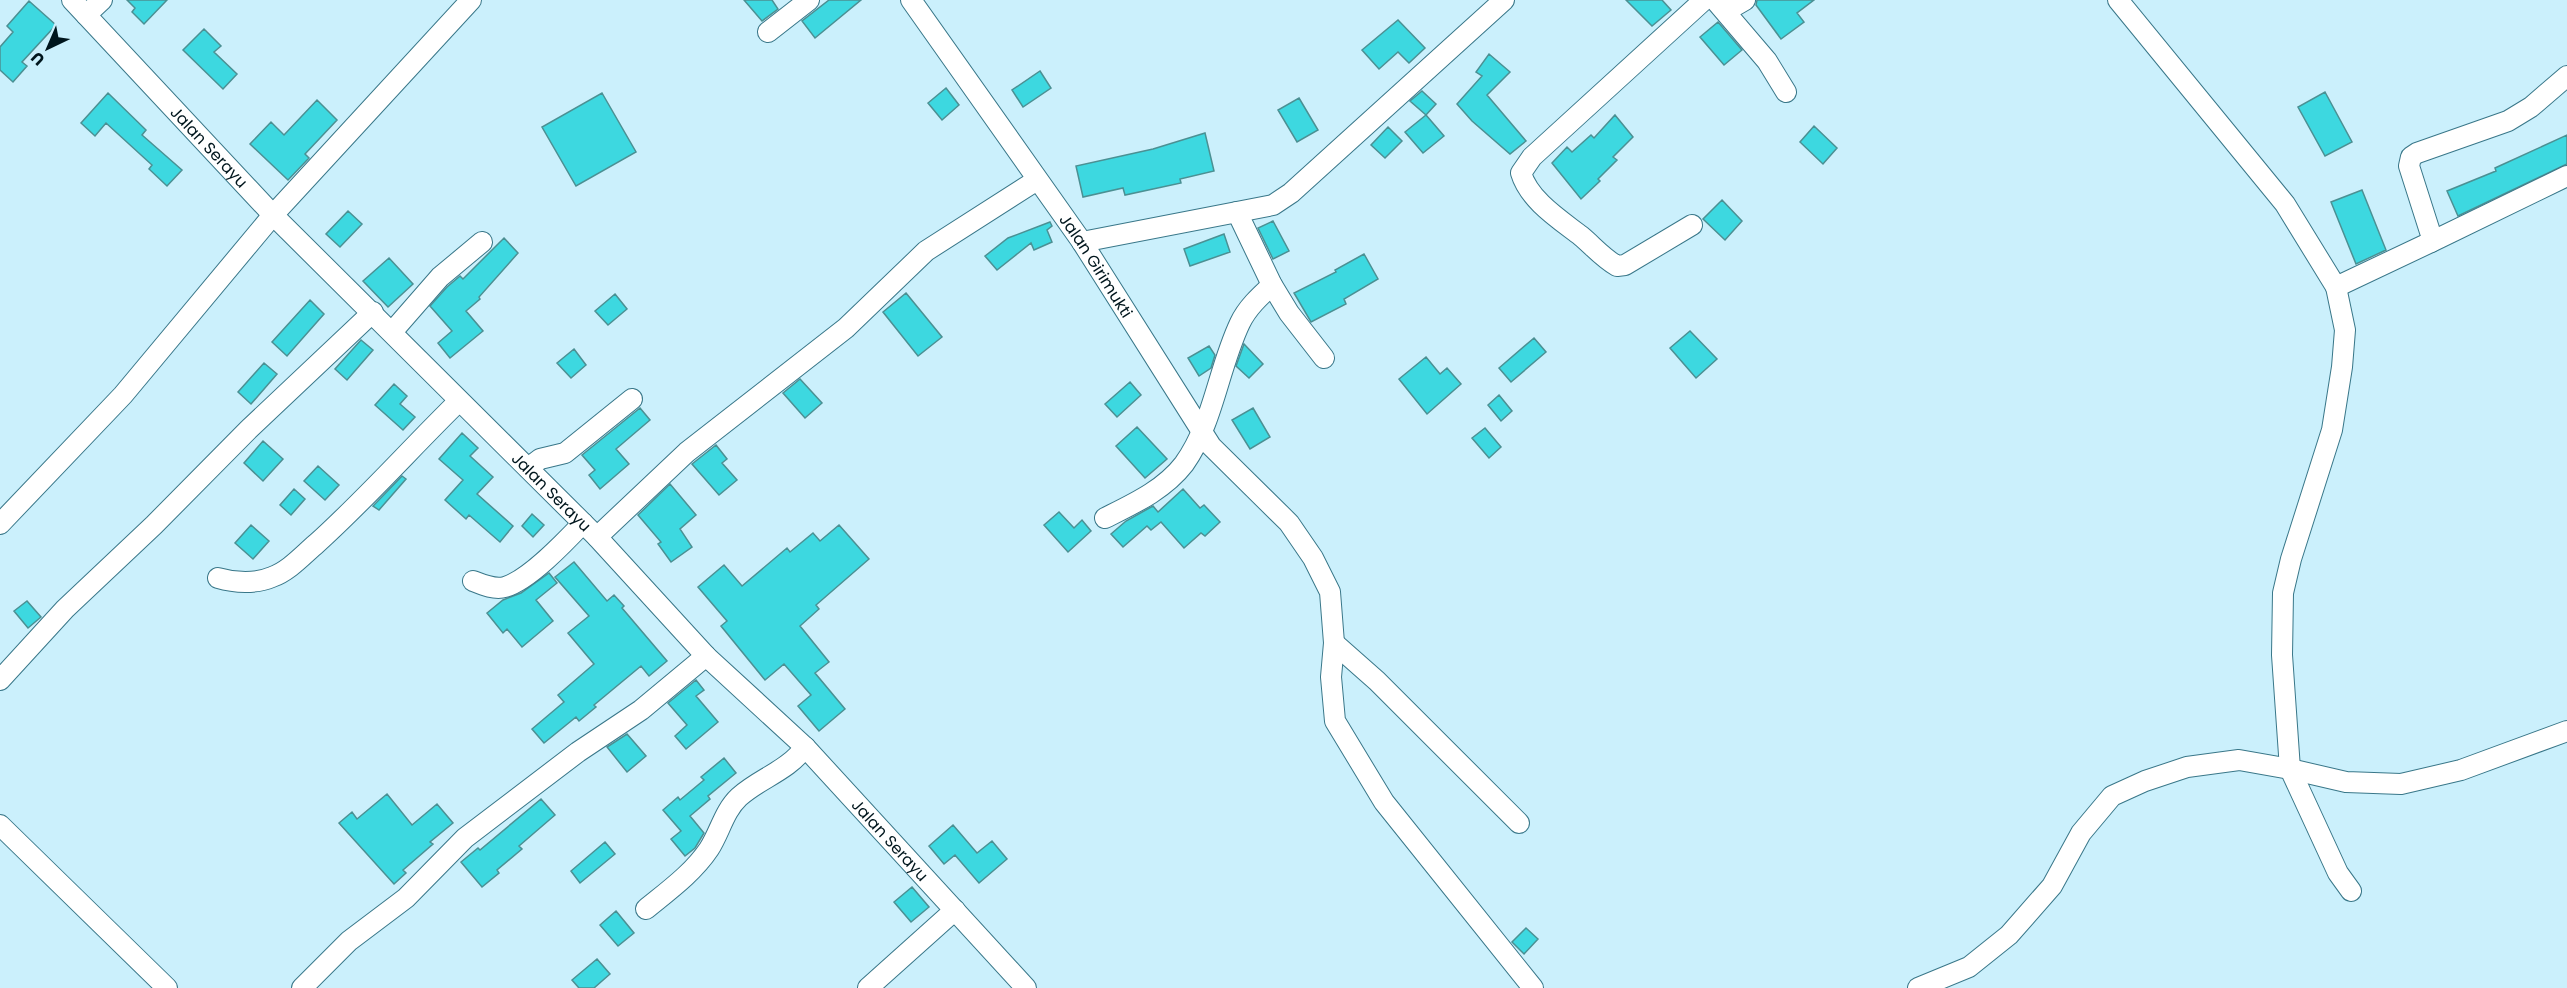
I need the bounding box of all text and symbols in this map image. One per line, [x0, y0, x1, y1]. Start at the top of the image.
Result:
north arrow [18, 18, 78, 78]
text: U [26, 46, 50, 71]
street label: Jalan Serayu [165, 101, 253, 193]
street label: Jalan Girimukti [1054, 209, 1138, 322]
street label: Jalan Serayu [506, 447, 596, 537]
street label: Jalan Serayu [846, 794, 933, 886]

